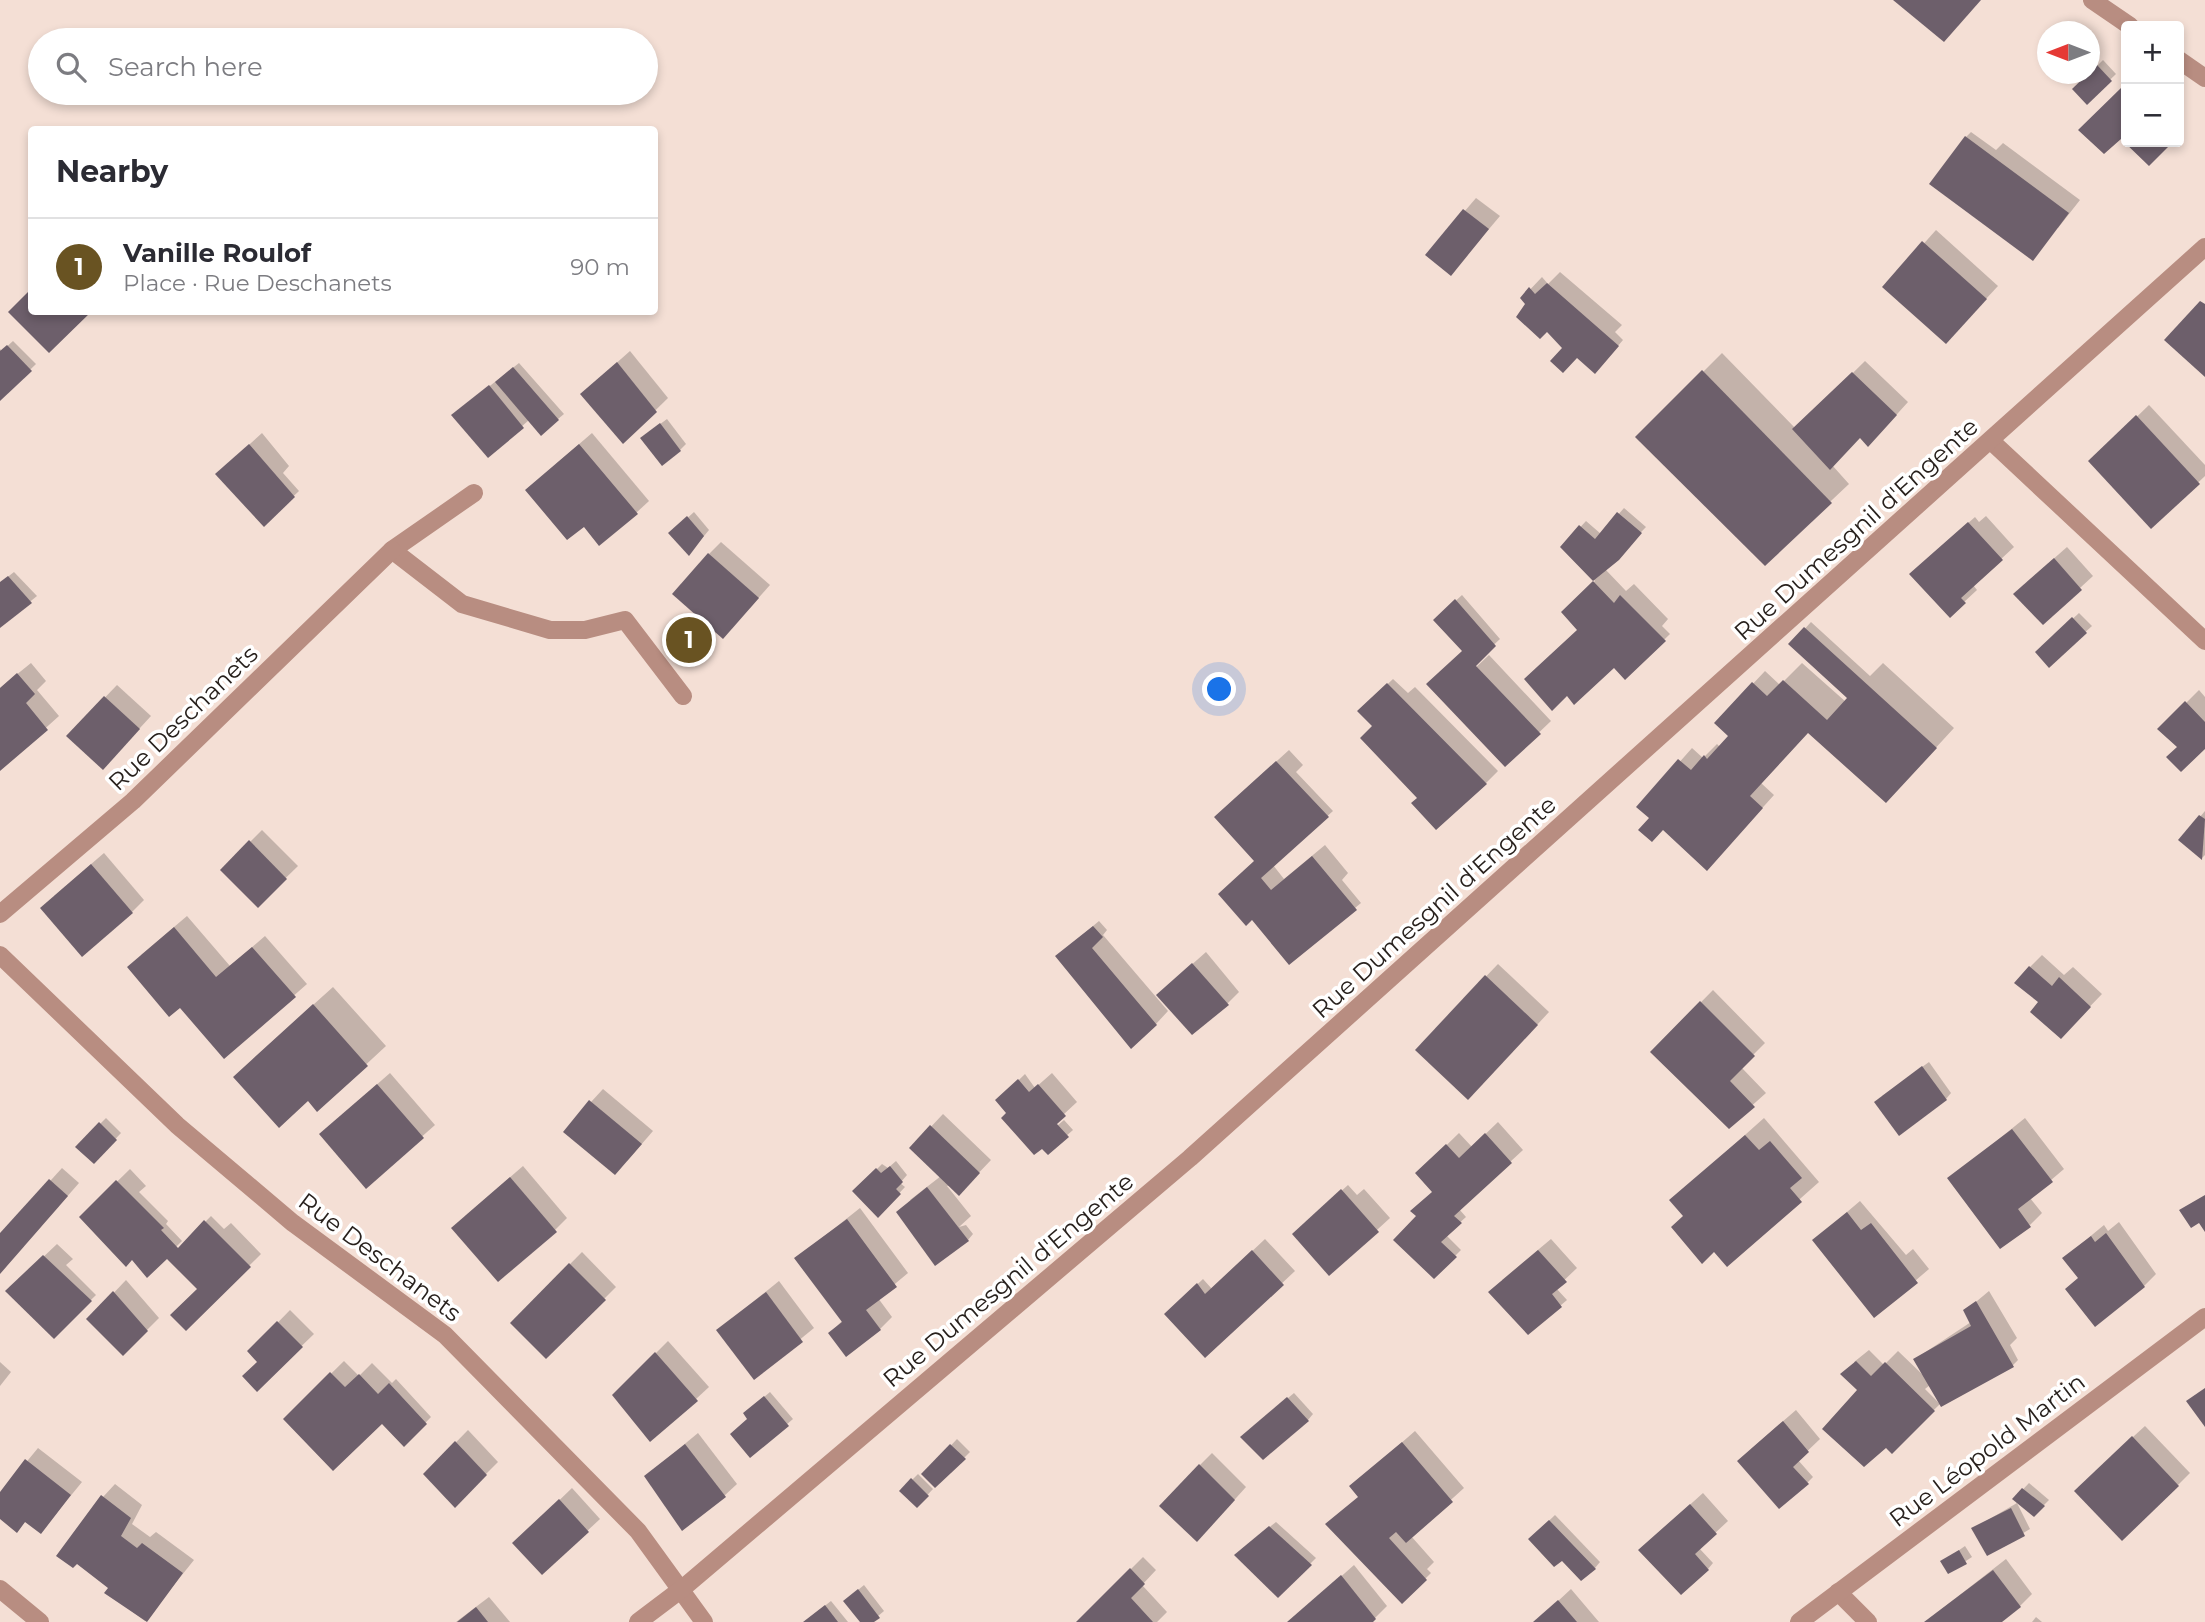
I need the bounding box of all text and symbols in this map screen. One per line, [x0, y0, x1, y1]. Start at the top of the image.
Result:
north arrow [2037, 21, 2100, 84]
map controls [2121, 21, 2184, 147]
button: + [2121, 21, 2184, 84]
search box [28, 28, 658, 105]
icon: search [52, 48, 90, 86]
text: Search here [108, 51, 263, 83]
button: − [2121, 84, 2184, 147]
text: Nearby [56, 153, 168, 190]
text: Vanille Roulof [123, 237, 311, 269]
text: 1 [74, 253, 84, 281]
text: 90 m [570, 253, 630, 281]
text: Place · Rue Deschanets [123, 269, 392, 297]
street label: Rue Dumesgnil d'Engente [1728, 412, 1984, 646]
pin: 1 [666, 614, 712, 666]
street label: Rue Deschanets [102, 639, 264, 797]
your location [1202, 672, 1236, 706]
street label: Rue Dumesgnil d'Engente [1306, 790, 1562, 1024]
street label: Rue Dumesgnil d'Engente [877, 1167, 1139, 1393]
street label: Rue Deschanets [293, 1186, 467, 1328]
street label: Rue Léopold Martin [1883, 1367, 2091, 1533]

